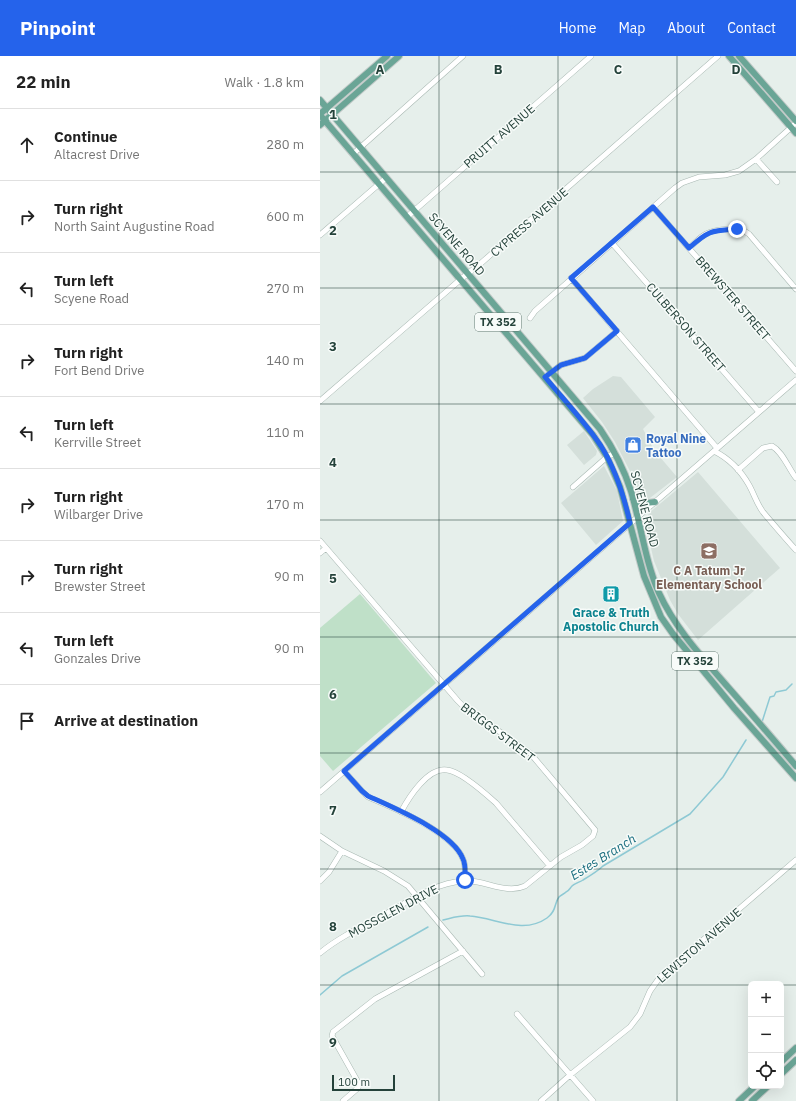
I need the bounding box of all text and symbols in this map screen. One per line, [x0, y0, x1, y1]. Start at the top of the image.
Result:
text: Pinpoint [20, 16, 96, 40]
text: Home [559, 19, 596, 37]
text: Map [618, 19, 645, 37]
text: About [667, 19, 705, 37]
text: Contact [727, 19, 776, 37]
text: A [376, 61, 385, 78]
text: B [494, 61, 503, 78]
text: C [614, 61, 623, 78]
text: D [731, 61, 741, 78]
text: 22 min [16, 71, 71, 93]
text: Walk · 1.8 km [224, 74, 304, 91]
street label: PRUITT AVENUE [460, 101, 538, 171]
text: 1 [329, 106, 337, 123]
text: Continue [54, 127, 118, 146]
icon: ahead [16, 134, 38, 156]
text: 280 m [266, 136, 304, 153]
text: Altacrest Drive [54, 146, 140, 163]
street label: CYPRESS AVENUE [487, 184, 571, 260]
text: Turn right [54, 199, 123, 218]
icon: right [16, 206, 38, 228]
text: 600 m [266, 208, 304, 225]
street label: SCYENE ROAD [426, 209, 488, 279]
text: North Saint Augustine Road [54, 218, 215, 235]
route end [728, 220, 746, 238]
text: 2 [329, 222, 337, 239]
street label: BREWSTER STREET [692, 253, 774, 343]
text: Turn left [54, 271, 114, 290]
icon: left [16, 278, 38, 300]
street label: CULBERSON STREET [643, 279, 729, 375]
text: 270 m [266, 280, 304, 297]
text: Scyene Road [54, 290, 129, 307]
road number: TX 352 [475, 313, 521, 331]
text: 3 [329, 338, 337, 355]
text: Turn right [54, 343, 123, 362]
icon: right [16, 350, 38, 372]
text: 140 m [266, 352, 304, 369]
text: Fort Bend Drive [54, 362, 144, 379]
text: Turn left [54, 415, 114, 434]
icon: left [16, 422, 38, 444]
text: 110 m [266, 424, 304, 441]
place label: Royal Nine Tattoo [646, 431, 706, 460]
text: Kerrville Street [54, 434, 141, 451]
shop icon: Royal Nine Tattoo [623, 435, 643, 455]
text: 4 [329, 454, 337, 471]
street label: SCYENE ROAD [628, 469, 662, 549]
text: Turn right [54, 487, 123, 506]
icon: right [16, 494, 38, 516]
text: 170 m [266, 496, 304, 513]
text: Wilbarger Drive [54, 506, 143, 523]
school or university icon: C A Tatum Jr Elementary School [699, 541, 719, 561]
text: Turn right [54, 559, 123, 578]
place label: C A Tatum Jr Elementary School [656, 563, 762, 592]
icon: right [16, 566, 38, 588]
text: 90 m [274, 568, 304, 585]
text: 5 [329, 570, 337, 587]
text: Brewster Street [54, 578, 146, 595]
building icon: Grace & Truth Apostolic Church [601, 584, 621, 604]
place label: Grace & Truth Apostolic Church [563, 605, 659, 634]
text: Turn left [54, 631, 114, 650]
icon: left [16, 638, 38, 660]
text: 90 m [274, 640, 304, 657]
text: Gonzales Drive [54, 650, 141, 667]
road number: TX 352 [672, 652, 718, 670]
text: 6 [329, 686, 337, 703]
street label: BRIGGS STREET [458, 699, 538, 765]
icon: arrive [16, 710, 38, 732]
text: Arrive at destination [54, 711, 198, 730]
text: 7 [329, 802, 337, 819]
water label: Estes Branch [567, 830, 639, 884]
route start [456, 871, 474, 889]
street label: MOSSGLEN DRIVE [346, 881, 440, 941]
street label: LEWISTON AVENUE [654, 904, 744, 986]
text: 8 [329, 918, 337, 935]
map controls [748, 981, 784, 1089]
button: + [748, 981, 784, 1017]
button: − [748, 1017, 784, 1053]
text: 9 [329, 1034, 337, 1051]
button: locate [748, 1053, 784, 1089]
scale bar [332, 1073, 395, 1092]
text: 100 m [338, 1075, 370, 1089]

